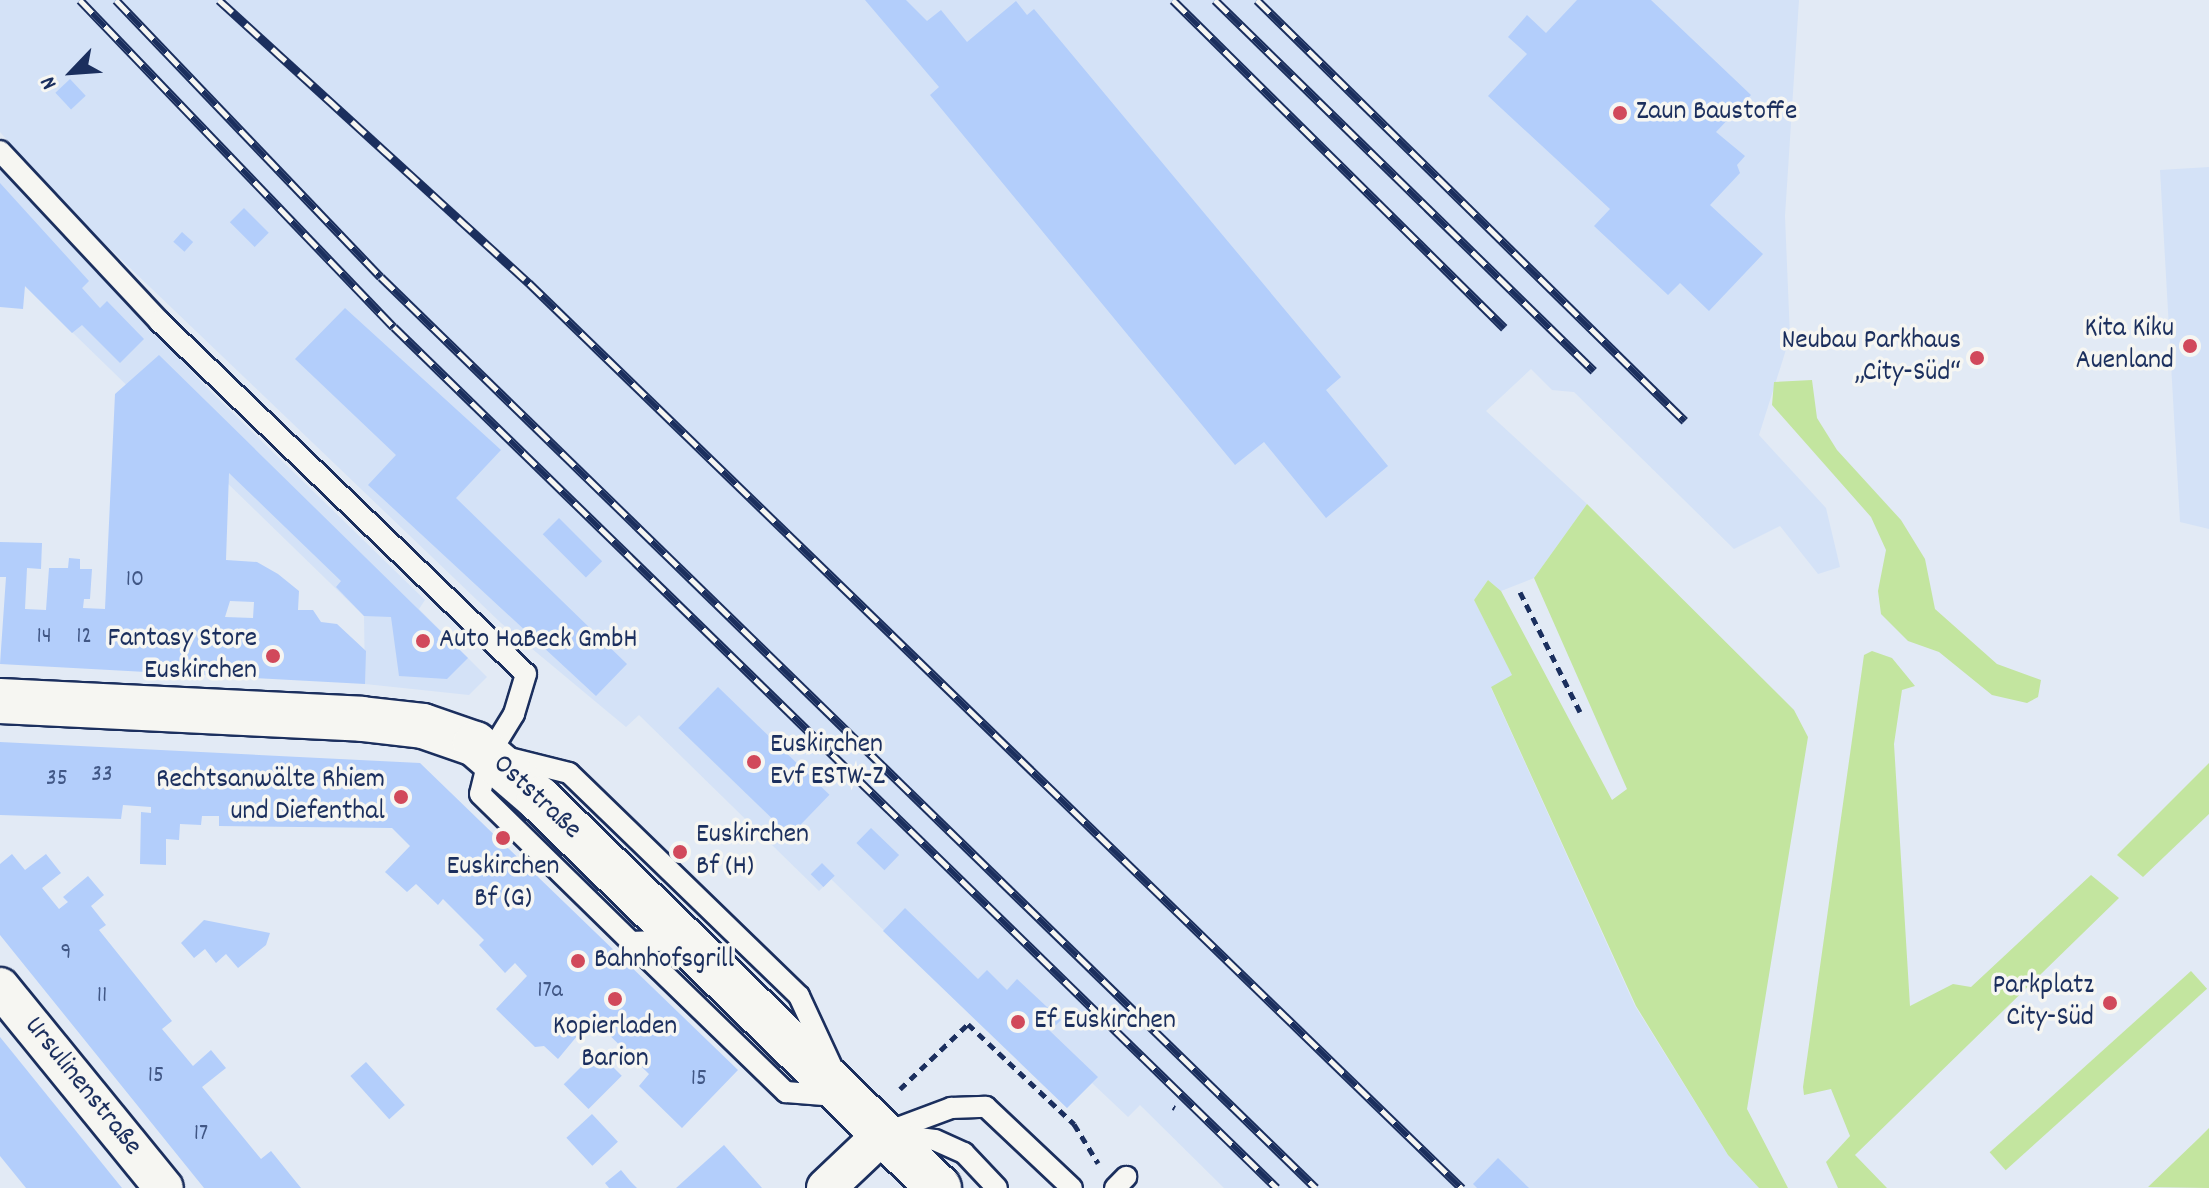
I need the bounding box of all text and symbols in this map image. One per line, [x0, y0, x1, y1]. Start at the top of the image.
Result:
north arrow [32, 32, 112, 112]
text: N [33, 71, 66, 94]
place label: Zaun Baustoffe [1636, 96, 1797, 130]
marker: Zaun Baustoffe [1611, 104, 1629, 122]
place label: Kita Kiku Auenland [2076, 313, 2174, 379]
place label: Neubau Parkhaus „City-Süd“ [1782, 325, 1961, 391]
marker: Kita Kiku Auenland [2181, 337, 2199, 355]
marker: Neubau Parkhaus „City-Süd“ [1968, 349, 1986, 367]
house number: 10 [126, 567, 144, 595]
place label: Fantasy Store Euskirchen [108, 623, 257, 689]
house number: 14 [36, 624, 52, 652]
house number: 12 [76, 624, 92, 652]
place label: Auto HaBeck GmbH [439, 624, 638, 658]
marker: Auto HaBeck GmbH [414, 632, 432, 650]
marker: Fantasy Store Euskirchen [264, 647, 282, 665]
place label: Euskirchen Evf ESTW-Z [770, 729, 885, 795]
street label: Oststraße [485, 748, 587, 848]
marker: Euskirchen Evf ESTW-Z [745, 753, 763, 771]
house number: 33 [91, 762, 113, 790]
place label: Rechtsanwälte Rhiem und Diefenthal [156, 764, 385, 830]
house number: 35 [46, 766, 68, 794]
marker: Rechtsanwälte Rhiem und Diefenthal [392, 788, 410, 806]
place label: Euskirchen Bf (H) [696, 819, 809, 885]
marker: Euskirchen Bf (G) [494, 829, 512, 847]
marker: Euskirchen Bf (H) [671, 843, 689, 861]
place label: Euskirchen Bf (G) [447, 851, 559, 917]
house number: 9 [61, 940, 71, 968]
place label: Bahnhofsgrill [594, 944, 734, 978]
marker: Bahnhofsgrill [569, 952, 587, 970]
place label: Parkplatz City-Süd [1993, 970, 2094, 1036]
house number: 17a [537, 978, 563, 1006]
house number: 11 [97, 983, 107, 1011]
marker: Kopierladen Barion [606, 990, 624, 1008]
marker: Parkplatz City-Süd [2101, 994, 2119, 1012]
place label: Ef Euskirchen [1034, 1005, 1176, 1039]
street label: Ursulinenstraße [16, 1011, 148, 1163]
place label: Kopierladen Barion [553, 1011, 677, 1077]
marker: Ef Euskirchen [1009, 1013, 1027, 1031]
house number: 15 [148, 1063, 164, 1091]
house number: 15 [691, 1066, 707, 1094]
house number: 17 [194, 1121, 208, 1149]

